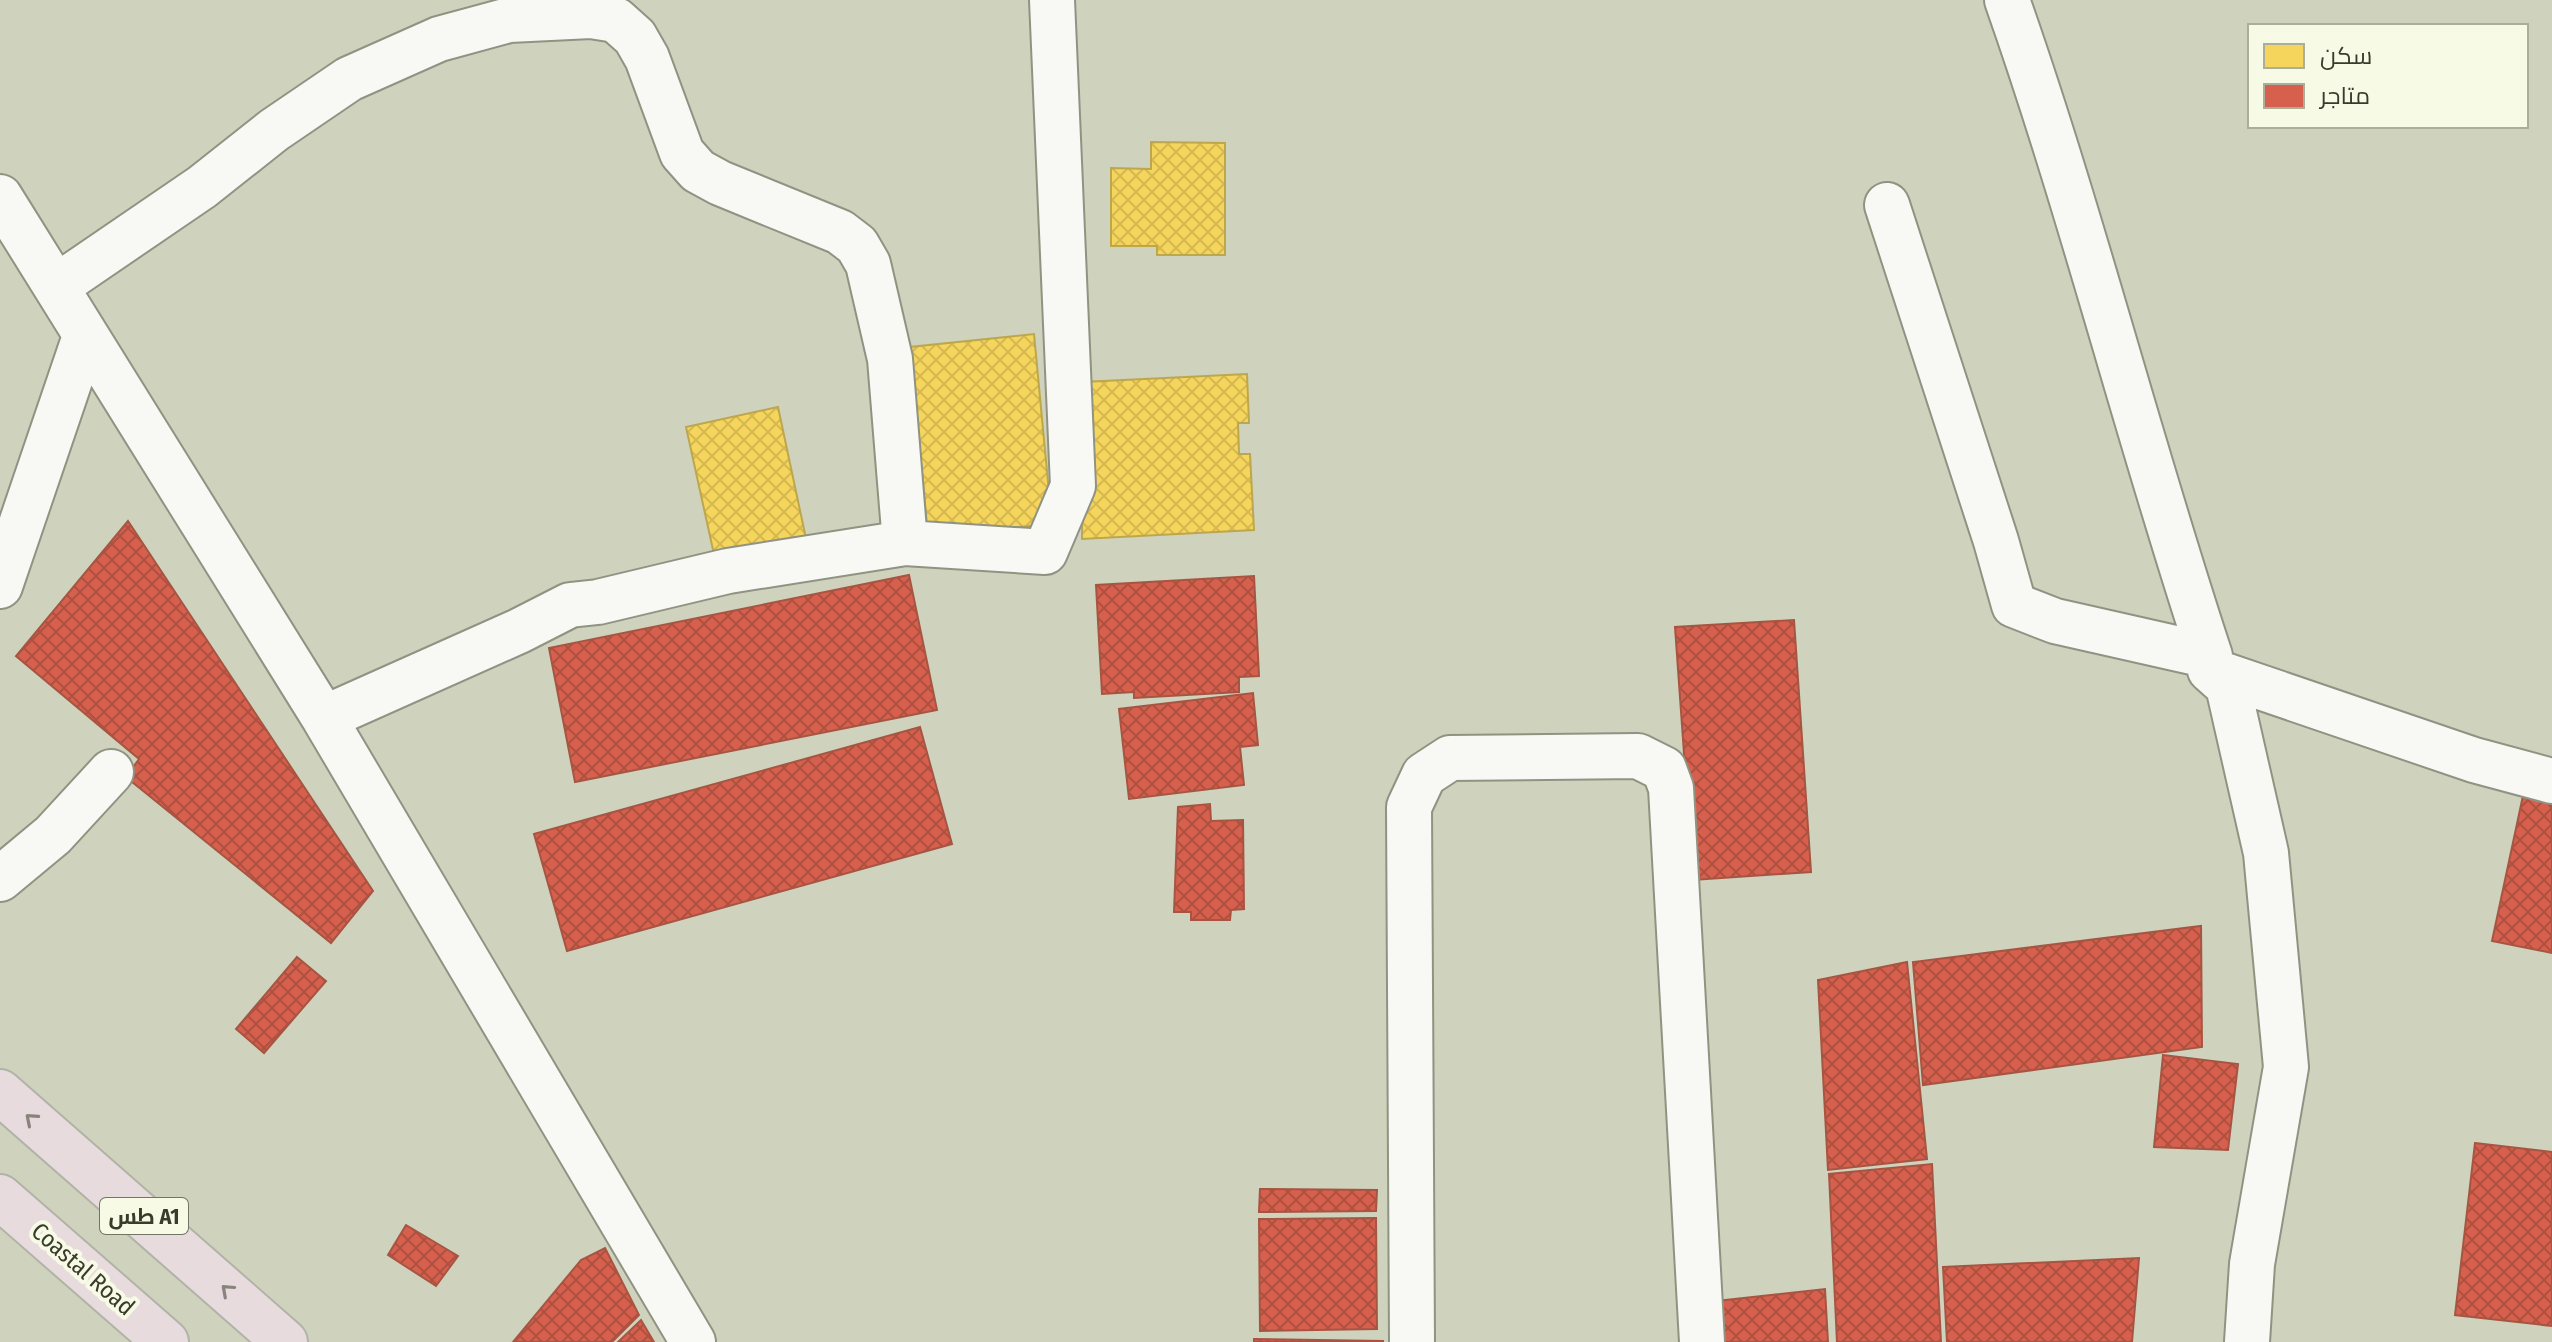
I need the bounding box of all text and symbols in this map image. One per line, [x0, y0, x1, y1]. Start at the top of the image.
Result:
legend [2248, 24, 2528, 128]
text: سكن [2320, 42, 2372, 70]
text: متاجر [2318, 82, 2370, 110]
one-way arrow [26, 1114, 41, 1129]
road number: طس A1 [100, 1198, 188, 1234]
street label: Coastal Road [26, 1217, 140, 1321]
one-way arrow [222, 1285, 237, 1300]

